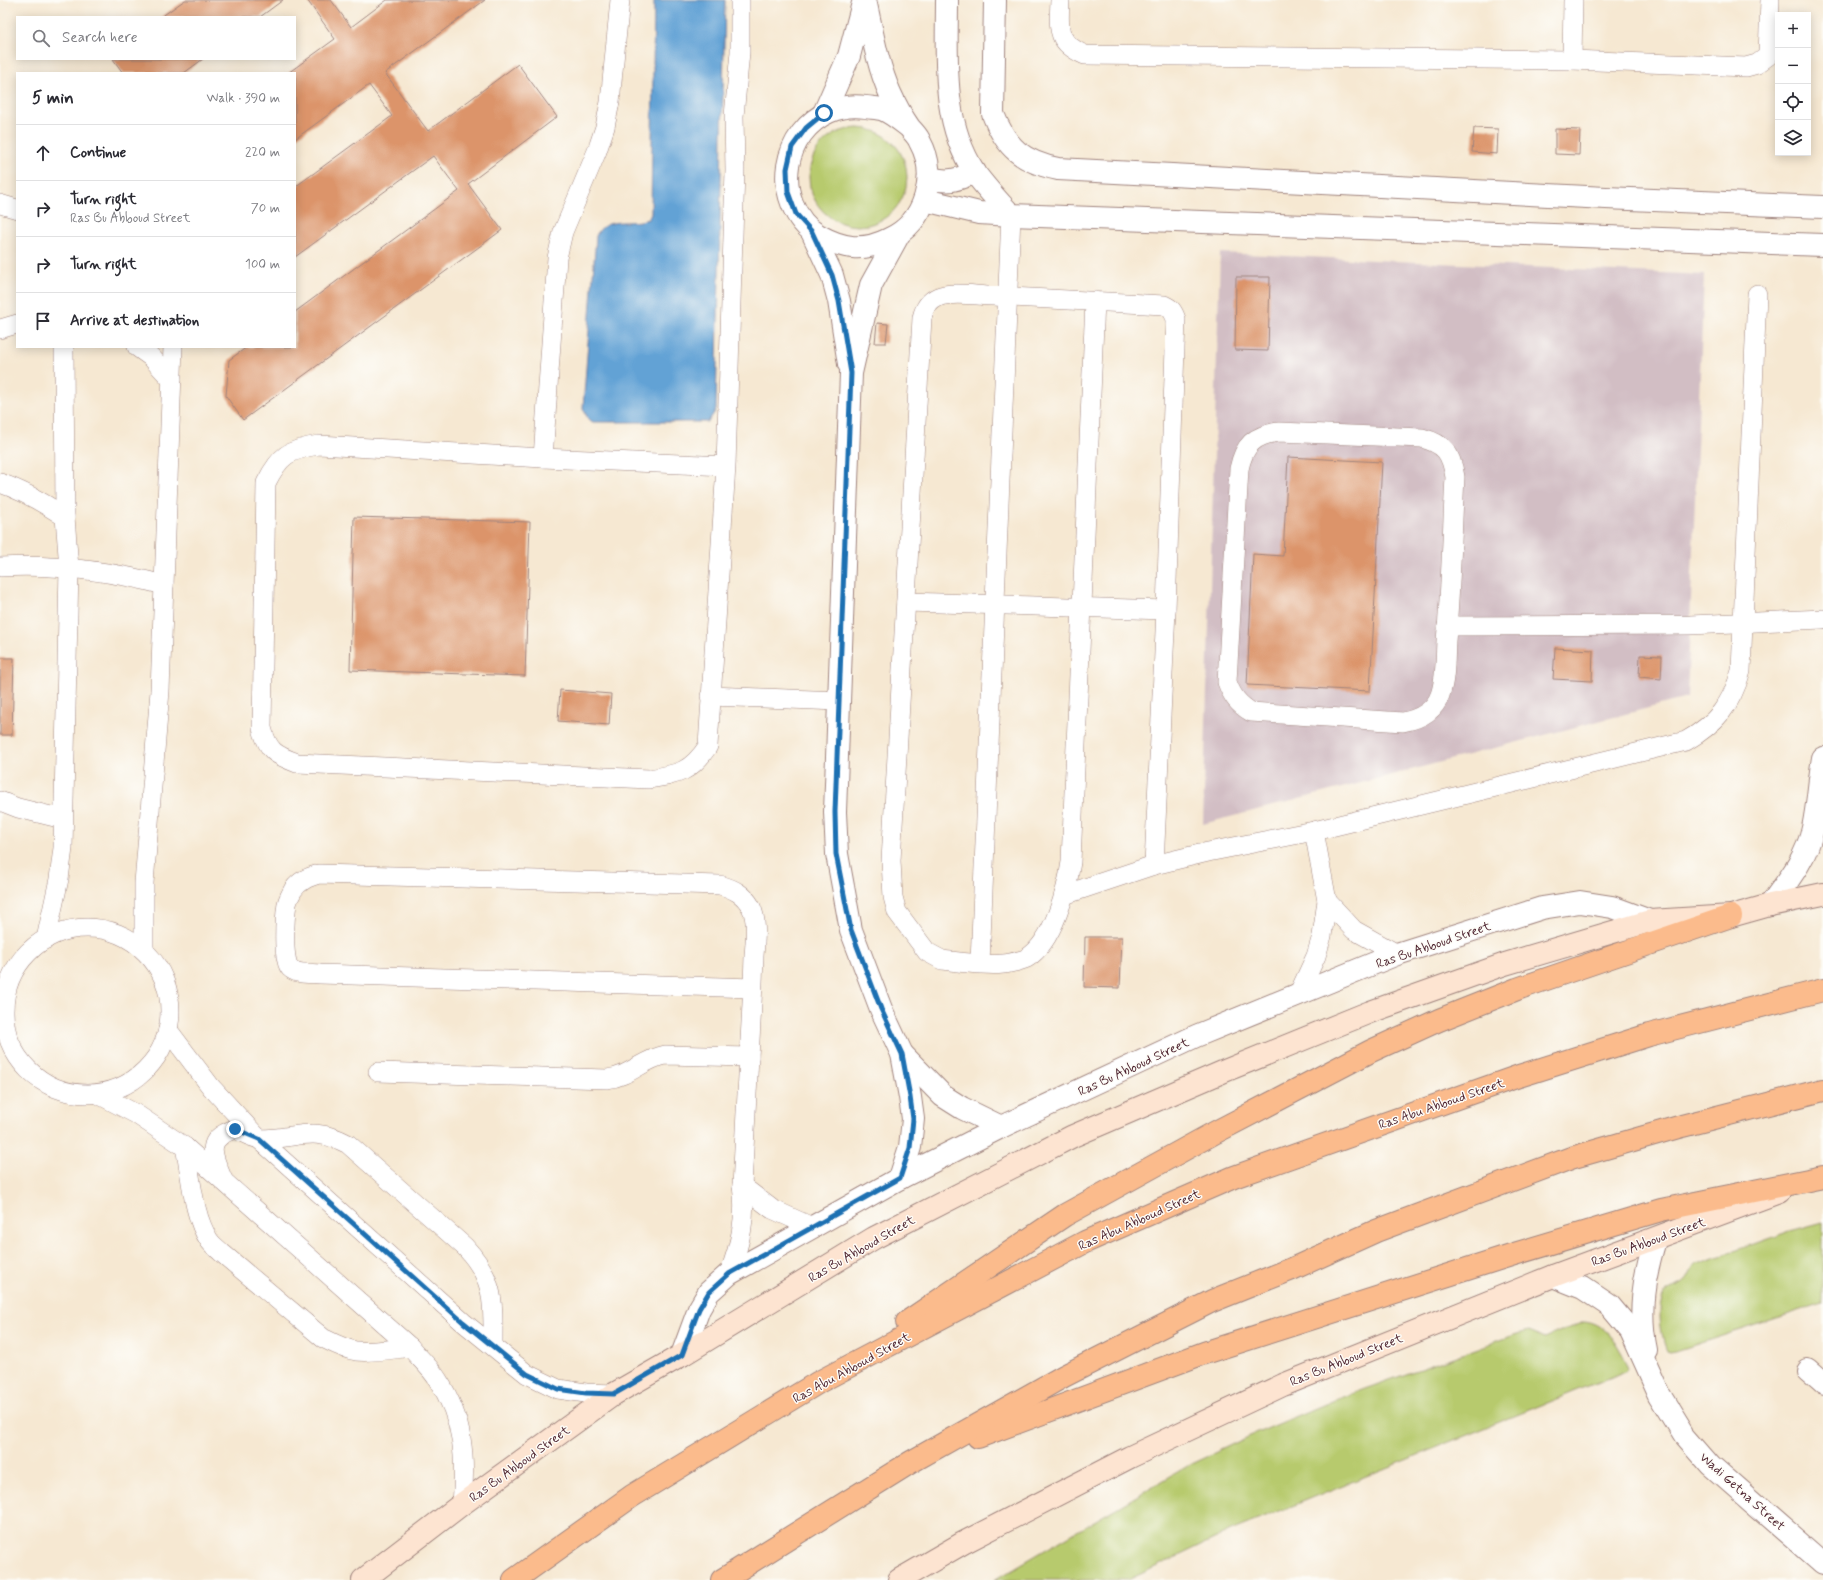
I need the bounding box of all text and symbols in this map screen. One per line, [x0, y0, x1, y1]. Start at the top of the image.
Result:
map controls [1775, 12, 1811, 156]
button: + [1775, 12, 1811, 48]
search box [16, 16, 296, 60]
icon: search [30, 27, 52, 49]
text: Search here [62, 28, 138, 48]
button: − [1775, 48, 1811, 84]
button: locate [1775, 84, 1811, 120]
text: 5 min [32, 87, 74, 109]
text: Walk · 390 m [207, 90, 280, 107]
route start [815, 104, 833, 122]
button: layers [1775, 120, 1811, 156]
icon: ahead [32, 142, 54, 164]
text: Continue [70, 143, 126, 163]
text: 220 m [245, 144, 280, 161]
text: Turn right [70, 190, 137, 210]
icon: right [32, 198, 54, 220]
text: 70 m [251, 200, 280, 217]
text: Ras Bu Abboud Street [70, 210, 190, 227]
icon: right [32, 254, 54, 276]
text: Turn right [70, 255, 137, 275]
text: 100 m [245, 256, 280, 273]
icon: arrive [32, 310, 54, 332]
text: Arrive at destination [70, 311, 199, 331]
street label: Ras Bu Abboud Street [1374, 918, 1493, 973]
street label: Ras Bu Abboud Street [1076, 1034, 1192, 1100]
street label: Ras Abu Abboud Street [1376, 1075, 1507, 1134]
route end [226, 1120, 244, 1138]
street label: Ras Abu Abboud Street [1076, 1186, 1204, 1255]
street label: Ras Bu Abboud Street [805, 1212, 918, 1287]
street label: Ras Bu Abboud Street [1589, 1214, 1708, 1271]
street label: Ras Abu Abboud Street [790, 1329, 914, 1408]
street label: Ras Bu Abboud Street [1288, 1330, 1406, 1391]
street label: Ras Bu Abboud Street [466, 1422, 574, 1506]
street label: Wadi Getna Street [1696, 1449, 1788, 1535]

